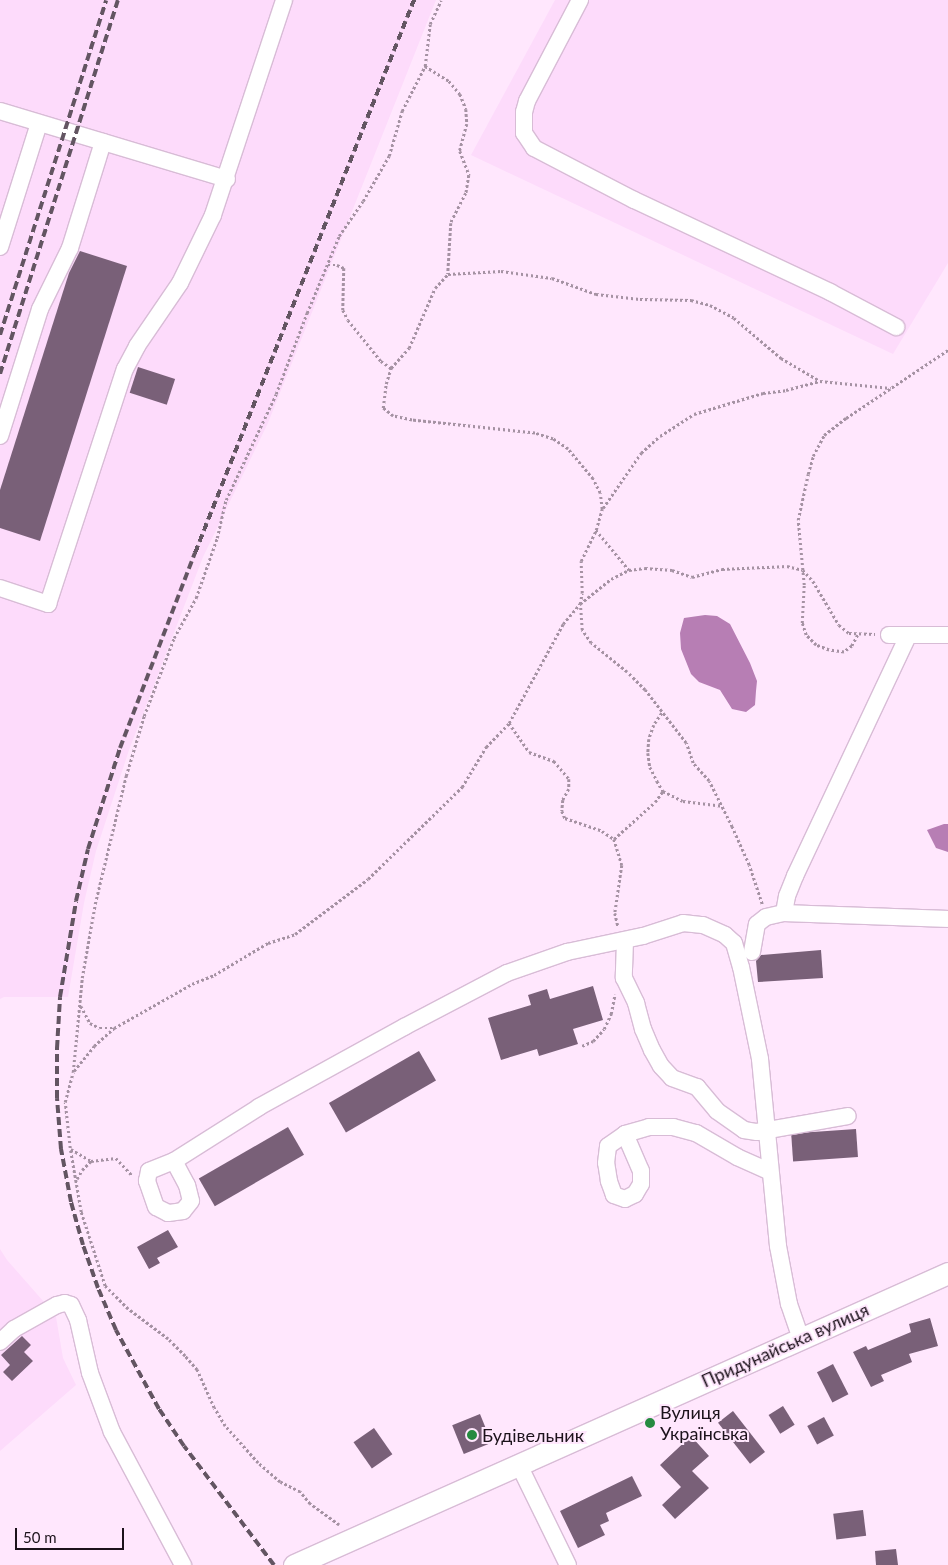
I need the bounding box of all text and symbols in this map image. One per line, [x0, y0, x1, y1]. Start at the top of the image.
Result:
street label: Придунайська вулиця [698, 1298, 872, 1392]
place label: Вулиця Українська [660, 1402, 748, 1445]
marker: Вулиця Українська [644, 1417, 656, 1429]
place label: Будівельник [482, 1424, 584, 1446]
marker: Будівельник [466, 1429, 478, 1441]
scale bar [18, 1518, 126, 1550]
text: 50 m [23, 1528, 57, 1546]

